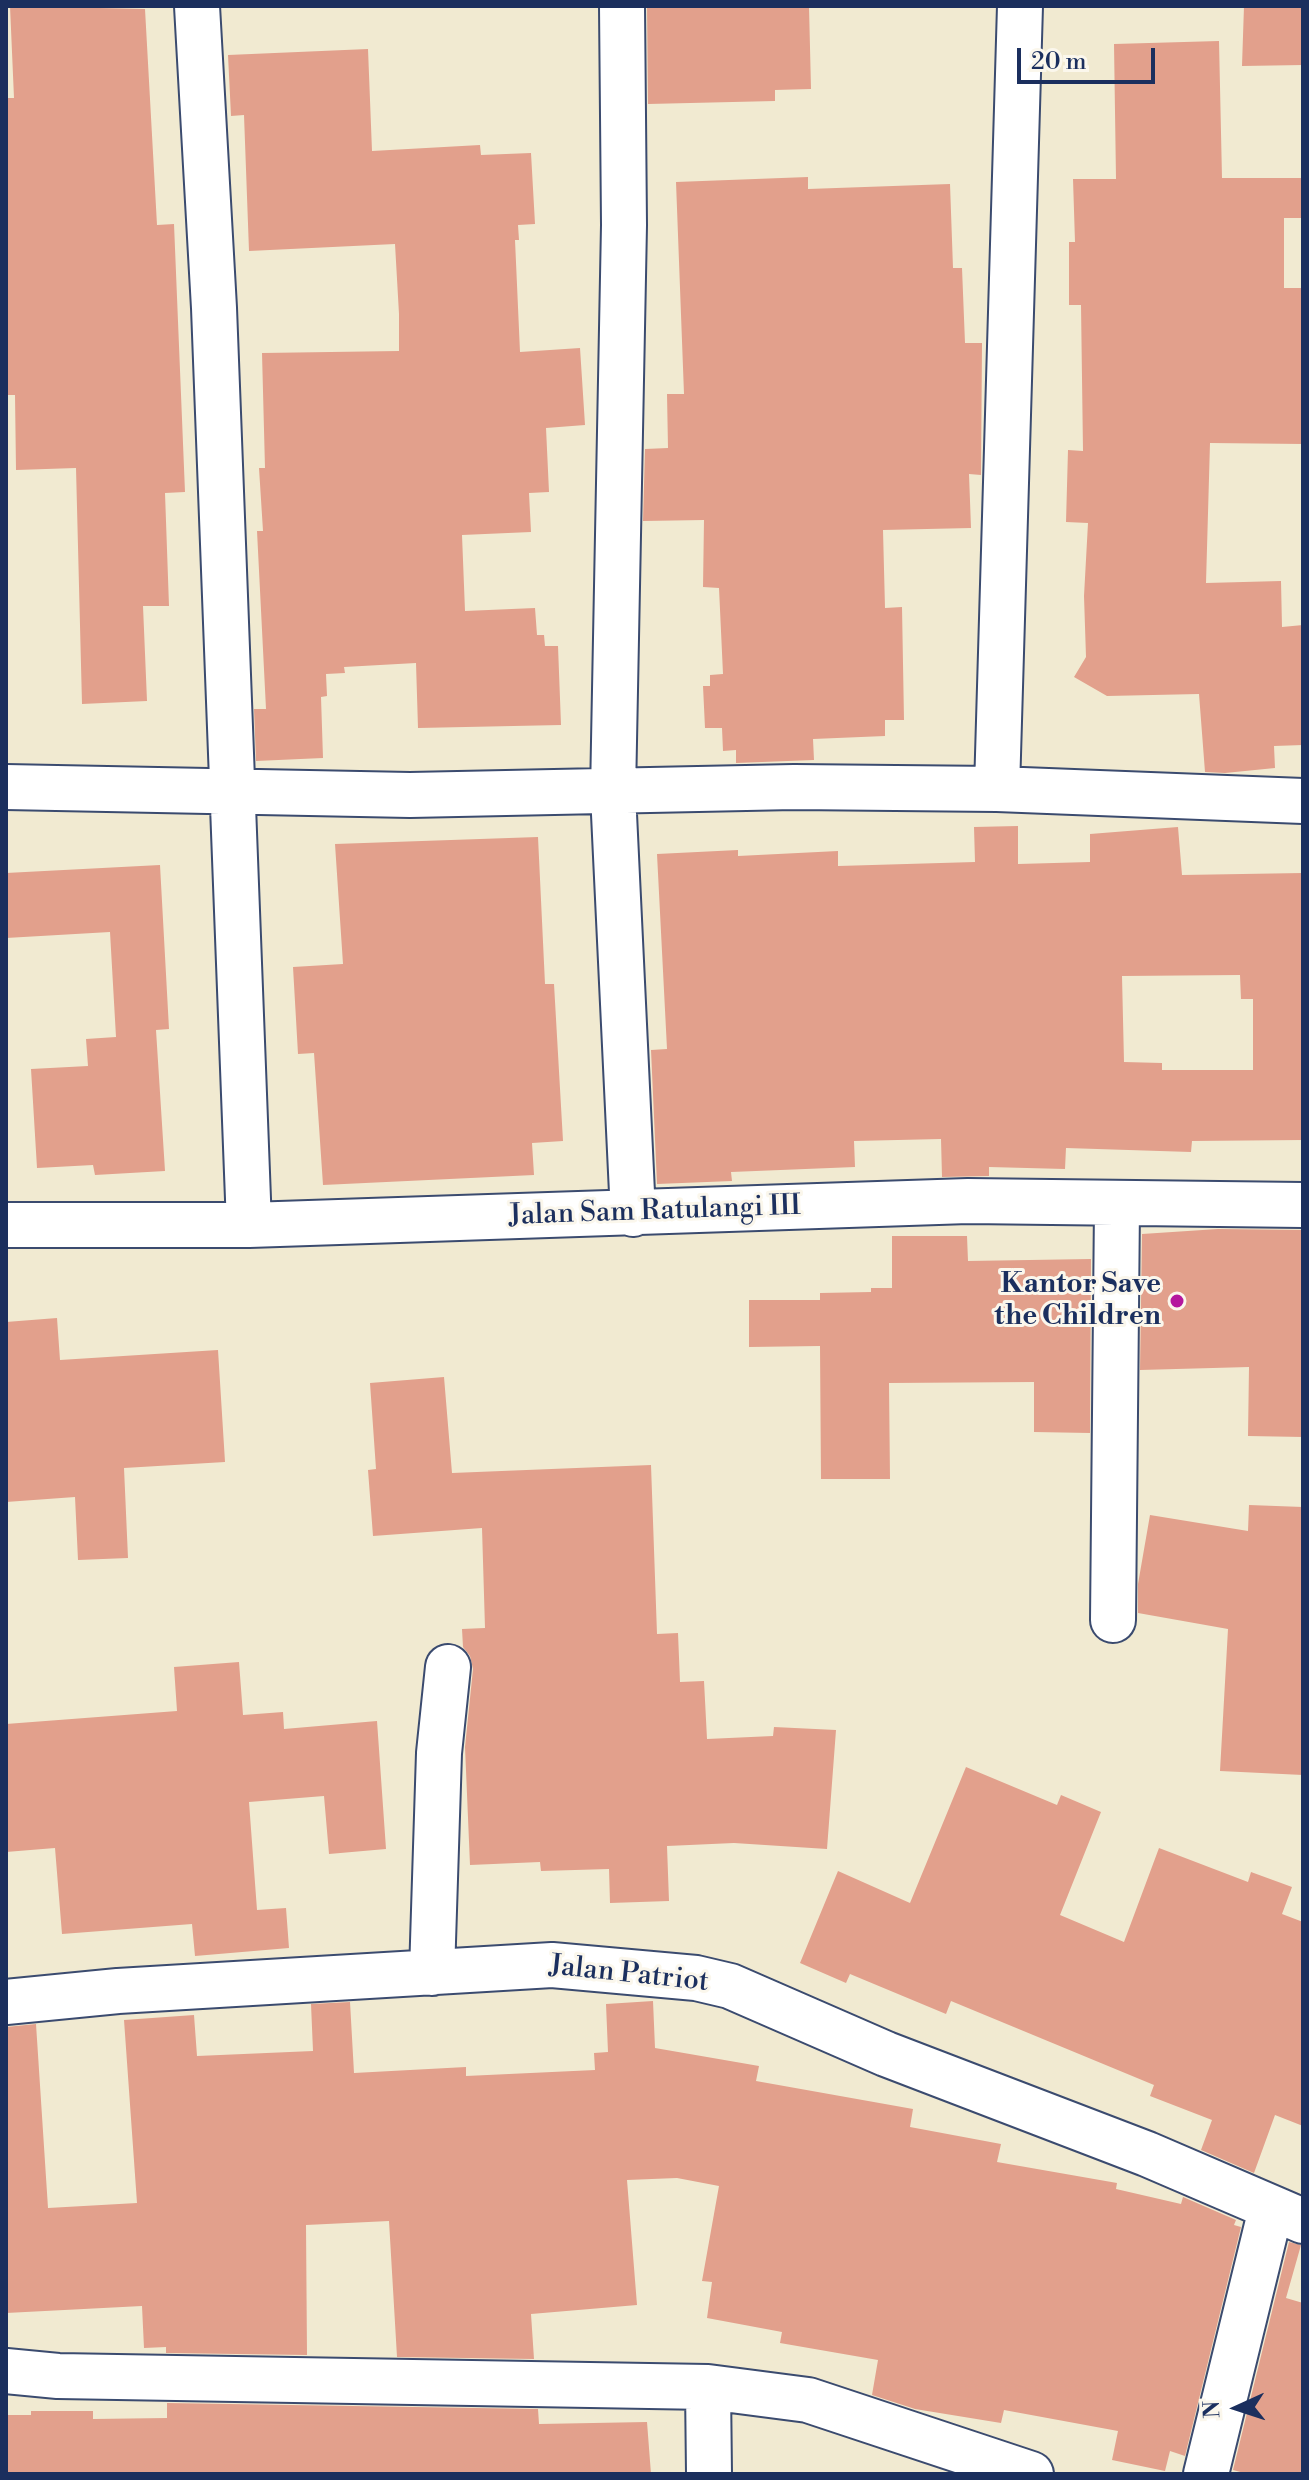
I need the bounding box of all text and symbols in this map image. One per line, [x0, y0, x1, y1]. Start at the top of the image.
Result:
scale bar [1021, 32, 1159, 82]
text: 20 m [1031, 47, 1087, 77]
street label: Jalan Sam Ratulangi III [508, 1190, 802, 1234]
place label: Kantor Save the Children [994, 1268, 1161, 1334]
marker: Kantor Save the Children [1168, 1292, 1186, 1310]
street label: Jalan Patriot [548, 1950, 710, 2000]
north arrow [1197, 2368, 1277, 2448]
text: N [1199, 2400, 1226, 2419]

